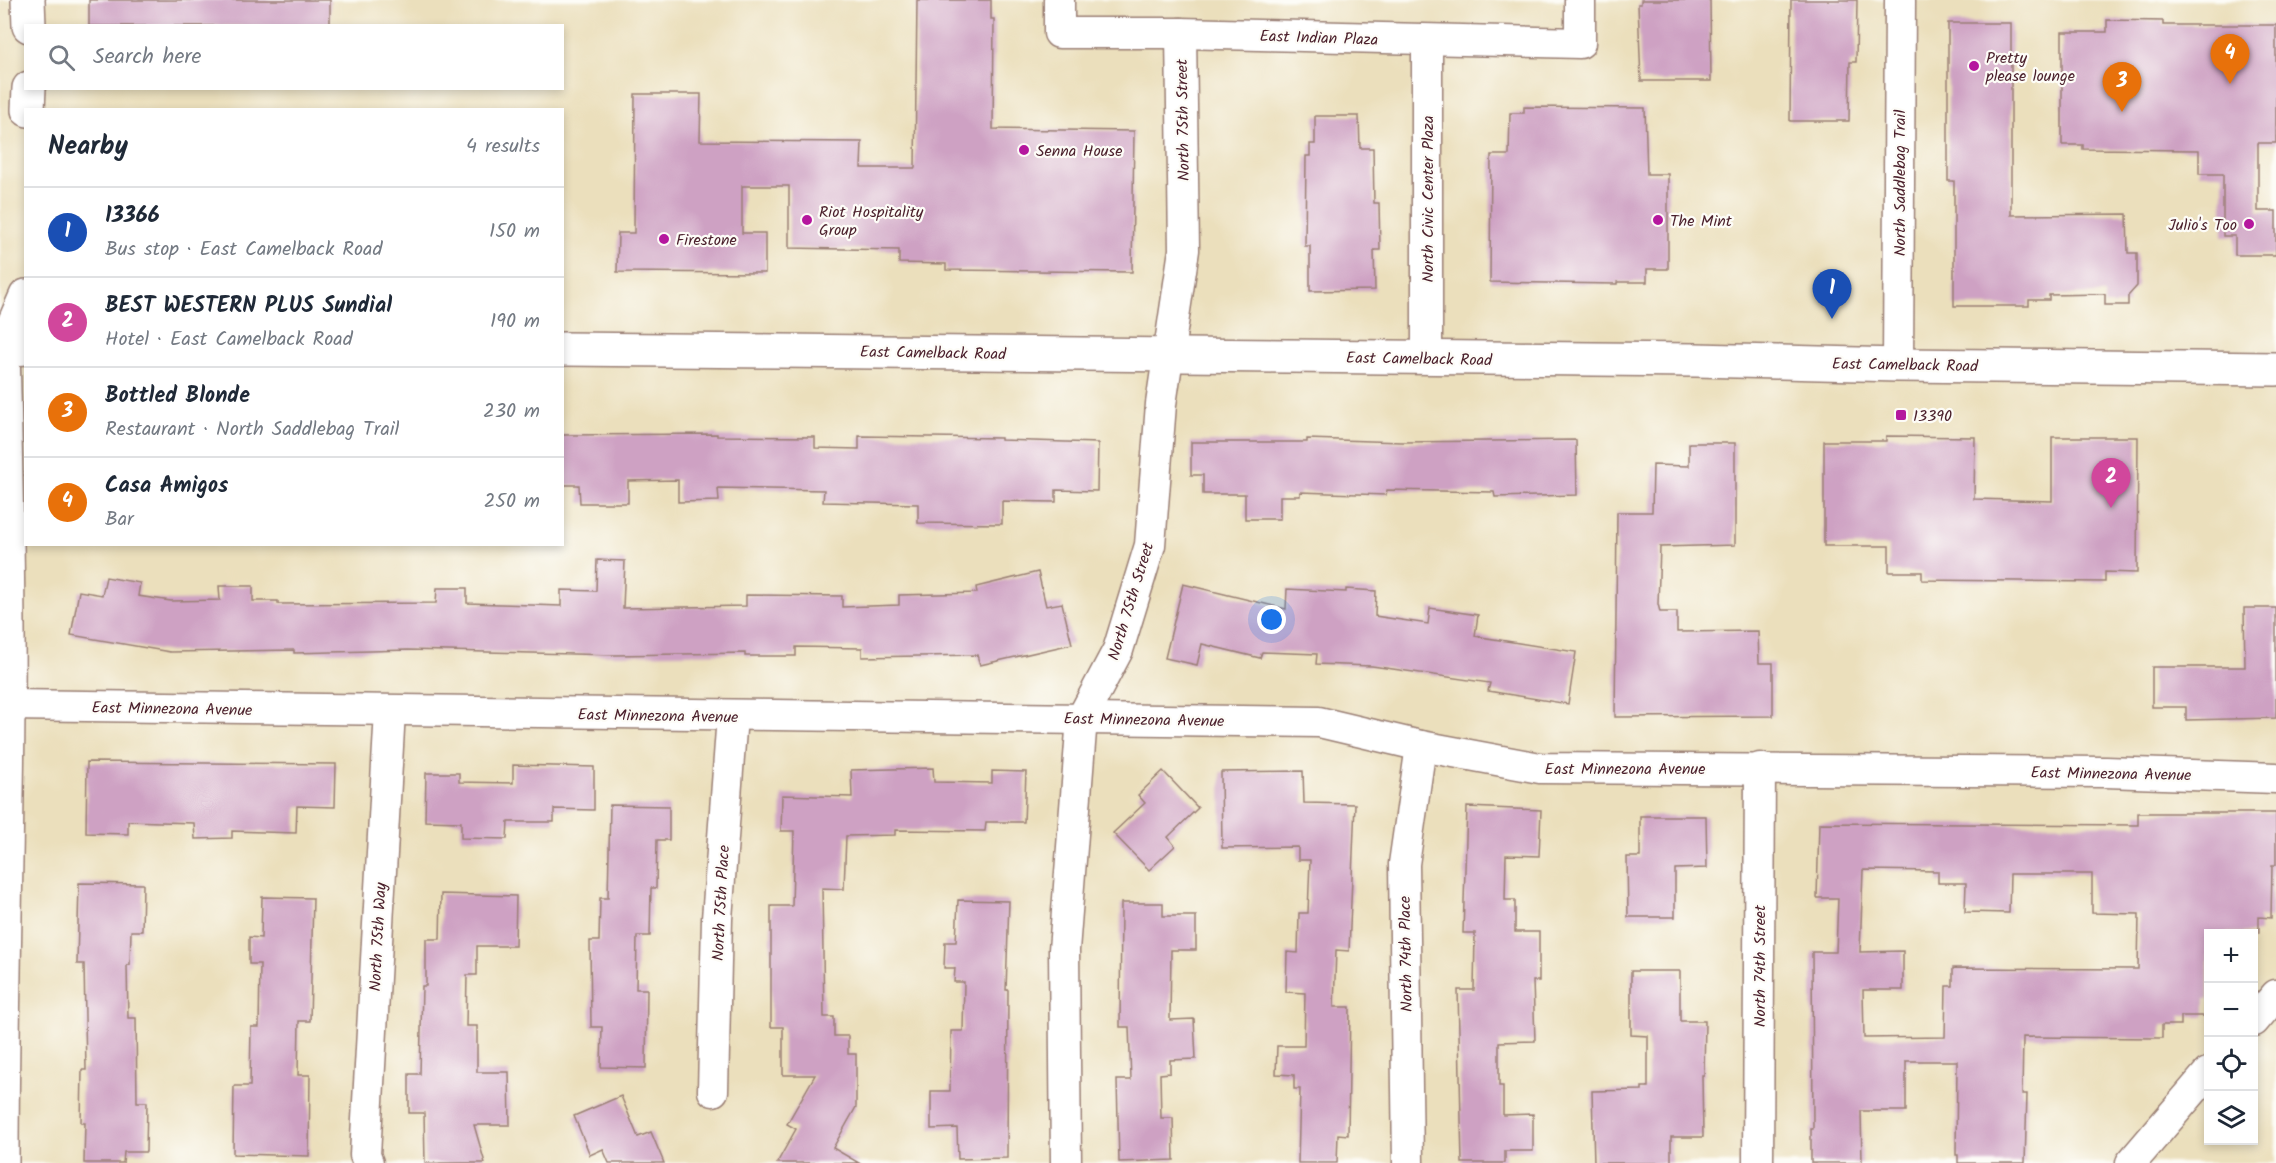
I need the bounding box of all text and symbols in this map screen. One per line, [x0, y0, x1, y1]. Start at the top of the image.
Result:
search box [24, 24, 564, 90]
street label: East Indian Plaza [1259, 24, 1379, 53]
pin: 4 [2210, 34, 2250, 84]
text: Search here [93, 40, 201, 75]
icon: search [45, 41, 78, 74]
place label: Pretty please lounge [1985, 46, 2075, 89]
street label: North 75th Street [1170, 58, 1197, 181]
marker: Pretty please lounge [1967, 59, 1981, 73]
pin: 3 [2102, 63, 2142, 112]
street label: North Saddlebag Trail [1888, 110, 1913, 256]
street label: North Civic Center Plaza [1416, 115, 1441, 283]
text: Nearby [48, 126, 128, 168]
text: 4 results [466, 131, 540, 163]
place label: Senna House [1036, 139, 1122, 164]
marker: Senna House [1017, 143, 1031, 157]
text: 13366 [105, 199, 160, 234]
place label: Riot Hospitality Group [819, 200, 924, 243]
place label: The Mint [1670, 209, 1733, 234]
marker: Riot Hospitality Group [800, 213, 814, 227]
marker: The Mint [1651, 213, 1665, 227]
place label: Julio's Too [2168, 213, 2237, 238]
text: 1 [64, 216, 71, 248]
text: 150 m [489, 216, 540, 248]
marker: Julio's Too [2242, 217, 2256, 231]
place label: Firestone [676, 228, 737, 253]
marker: Firestone [657, 232, 671, 246]
text: Bus stop · East Camelback Road [105, 234, 382, 266]
pin: 1 [1812, 270, 1852, 319]
text: BEST WESTERN PLUS Sundial [105, 289, 392, 324]
text: 2 [62, 306, 73, 338]
text: 190 m [490, 306, 540, 338]
text: Hotel · East Camelback Road [105, 324, 353, 356]
street label: East Camelback Road [860, 340, 1007, 367]
street label: East Camelback Road [1346, 346, 1493, 373]
street label: East Camelback Road [1832, 352, 1979, 379]
text: Bottled Blonde [105, 379, 250, 414]
text: 3 [62, 396, 73, 428]
text: 230 m [483, 396, 540, 428]
place label: 13390 [1913, 404, 1952, 429]
marker: 13390 [1894, 408, 1908, 422]
text: Restaurant · North Saddlebag Trail [105, 414, 399, 446]
pin: 2 [2092, 458, 2130, 508]
text: Casa Amigos [105, 469, 228, 504]
text: 4 [62, 486, 73, 518]
text: 250 m [484, 486, 540, 518]
text: Bar [105, 504, 134, 536]
street label: North 75th Street [1102, 539, 1162, 664]
your location [1257, 605, 1286, 634]
street label: East Minnezona Avenue [91, 696, 253, 723]
street label: East Minnezona Avenue [577, 703, 739, 730]
street label: East Minnezona Avenue [1063, 707, 1225, 734]
street label: East Minnezona Avenue [1545, 757, 1705, 782]
street label: East Minnezona Avenue [2030, 761, 2192, 788]
street label: North 75th Place [706, 844, 737, 962]
street label: North 75th Way [363, 881, 394, 992]
street label: North 74th Place [1393, 896, 1420, 1012]
street label: North 74th Street [1748, 904, 1773, 1027]
map controls [2204, 929, 2258, 1145]
button: + [2204, 929, 2258, 983]
button: − [2204, 983, 2258, 1037]
button: locate [2204, 1037, 2258, 1091]
button: layers [2204, 1091, 2258, 1145]

